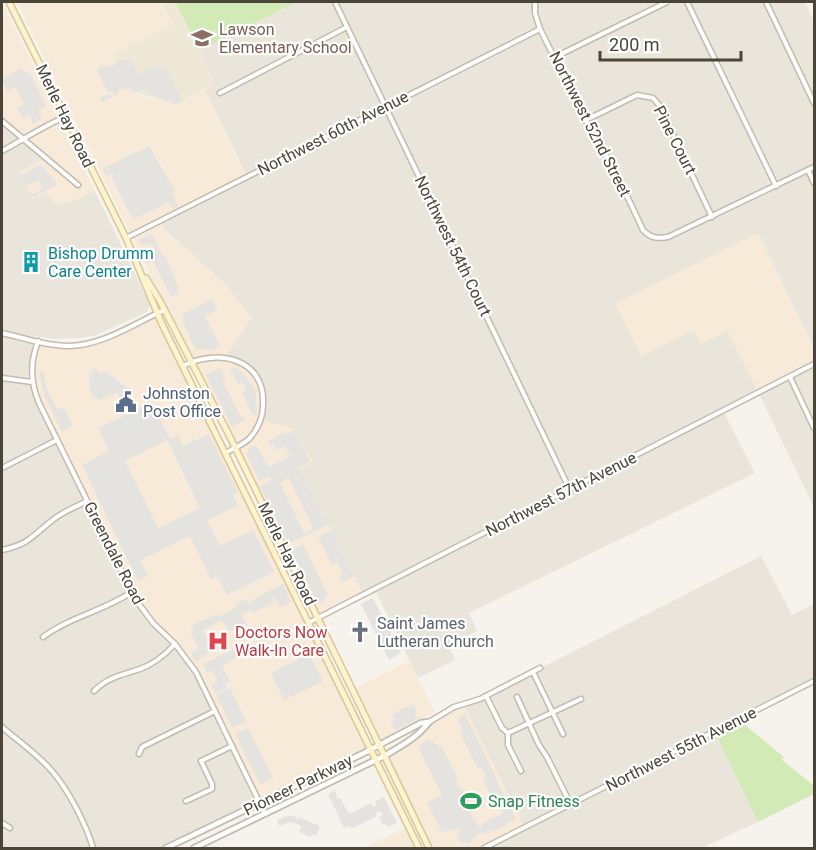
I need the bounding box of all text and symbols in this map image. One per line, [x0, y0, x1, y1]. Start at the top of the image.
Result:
place label: Lawson Elementary School [219, 20, 352, 57]
scale bar [600, 24, 741, 62]
school or university icon: Lawson Elementary School [190, 26, 214, 50]
text: 200 m [609, 34, 660, 55]
street label: Northwest 52nd Street [545, 48, 635, 200]
street label: Merle Hay Road [32, 61, 98, 171]
street label: Northwest 60th Avenue [254, 87, 412, 179]
street label: Pine Court [650, 102, 700, 178]
street label: Northwest 54th Court [411, 173, 495, 319]
place label: Bishop Drumm Care Center [48, 244, 154, 281]
building icon: Bishop Drumm Care Center [19, 250, 43, 274]
place label: Johnston Post Office [143, 384, 221, 421]
public building icon: Johnston Post Office [114, 390, 138, 414]
street label: Northwest 57th Avenue [482, 448, 640, 540]
street label: Greendale Road [80, 498, 148, 608]
street label: Merle Hay Road [254, 499, 320, 609]
place label: Saint James Lutheran Church [377, 614, 494, 651]
church icon: Saint James Lutheran Church [348, 620, 372, 644]
place label: Doctors Now Walk-In Care [235, 623, 327, 660]
hospital icon: Doctors Now Walk-In Care [206, 629, 230, 653]
street label: Northwest 55th Avenue [602, 703, 760, 795]
street label: Pioneer Parkway [240, 750, 356, 820]
sports icon: Snap Fitness [459, 789, 483, 813]
place label: Snap Fitness [488, 792, 580, 811]

